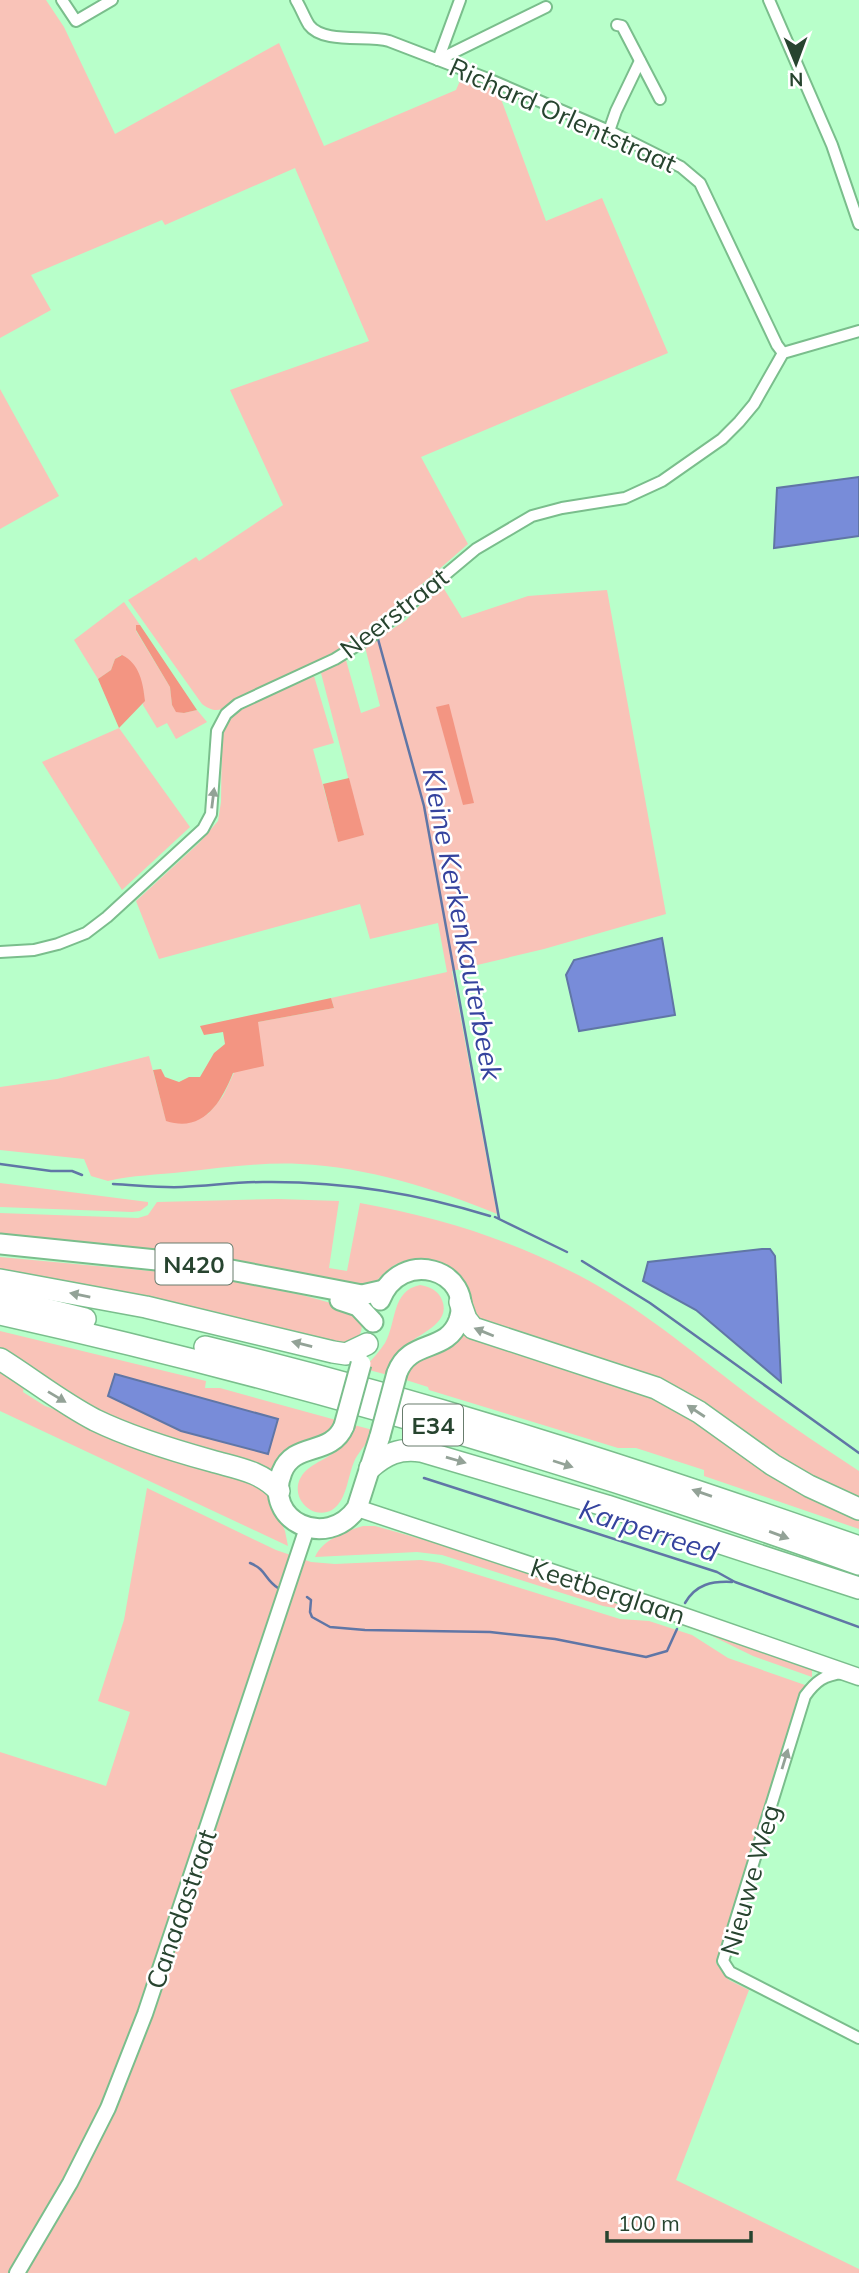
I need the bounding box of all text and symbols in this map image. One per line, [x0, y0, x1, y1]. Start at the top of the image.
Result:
north arrow [761, 28, 831, 98]
street label: Richard Orlentstraat [444, 50, 682, 180]
text: N [789, 68, 804, 92]
street label: Neerstraat [333, 560, 455, 666]
water label: Kleine Kerkenkauterbeek [416, 765, 511, 1085]
one-way arrow [208, 787, 219, 809]
road number: N420 [156, 1244, 232, 1284]
one-way arrow [69, 1289, 91, 1300]
one-way arrow [473, 1326, 494, 1337]
one-way arrow [291, 1338, 313, 1349]
one-way arrow [47, 1391, 66, 1403]
one-way arrow [687, 1404, 706, 1417]
road number: E34 [403, 1405, 463, 1446]
one-way arrow [446, 1456, 467, 1466]
one-way arrow [553, 1459, 574, 1470]
one-way arrow [691, 1487, 712, 1497]
water label: Karperreed [575, 1491, 723, 1569]
one-way arrow [768, 1530, 789, 1541]
street label: Keetberglaan [526, 1550, 690, 1632]
one-way arrow [781, 1748, 791, 1769]
street label: Nieuwe Weg [713, 1801, 787, 1959]
street label: Canadastraat [138, 1825, 224, 1993]
scale bar [607, 2200, 750, 2244]
text: 100 m [618, 2210, 680, 2236]

